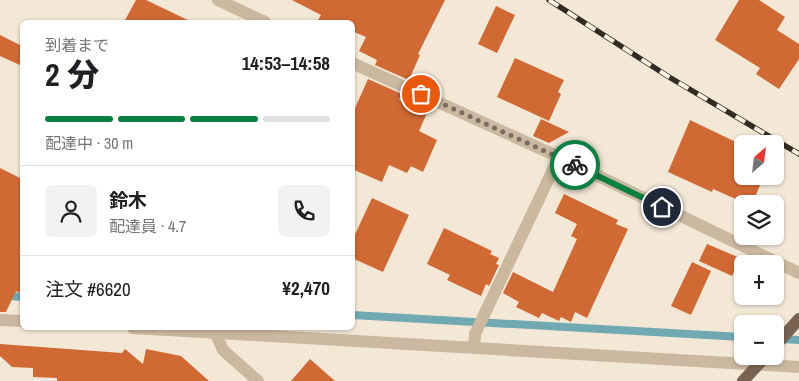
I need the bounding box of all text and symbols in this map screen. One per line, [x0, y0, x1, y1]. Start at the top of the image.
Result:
text: 到着まで [45, 34, 109, 56]
text: 14:53–14:58 [242, 50, 330, 76]
text: 2 分 [45, 53, 99, 96]
pin [400, 73, 442, 115]
icon: bag [407, 80, 435, 108]
text: 配達中 · 30 m [45, 132, 133, 154]
north arrow [734, 135, 784, 185]
map controls [734, 135, 784, 365]
courier [550, 140, 600, 190]
icon: bike [561, 151, 589, 179]
button: person [45, 185, 97, 237]
button: phone [278, 185, 330, 237]
pin [641, 186, 683, 228]
text: 鈴木 [109, 187, 147, 213]
icon: home [648, 193, 676, 221]
button: layers [734, 195, 784, 245]
text: 配達員 · 4.7 [109, 215, 186, 237]
button: + [734, 255, 784, 305]
text: ¥2,470 [282, 275, 330, 301]
text: 注文 #6620 [45, 276, 131, 302]
button: − [734, 315, 784, 365]

